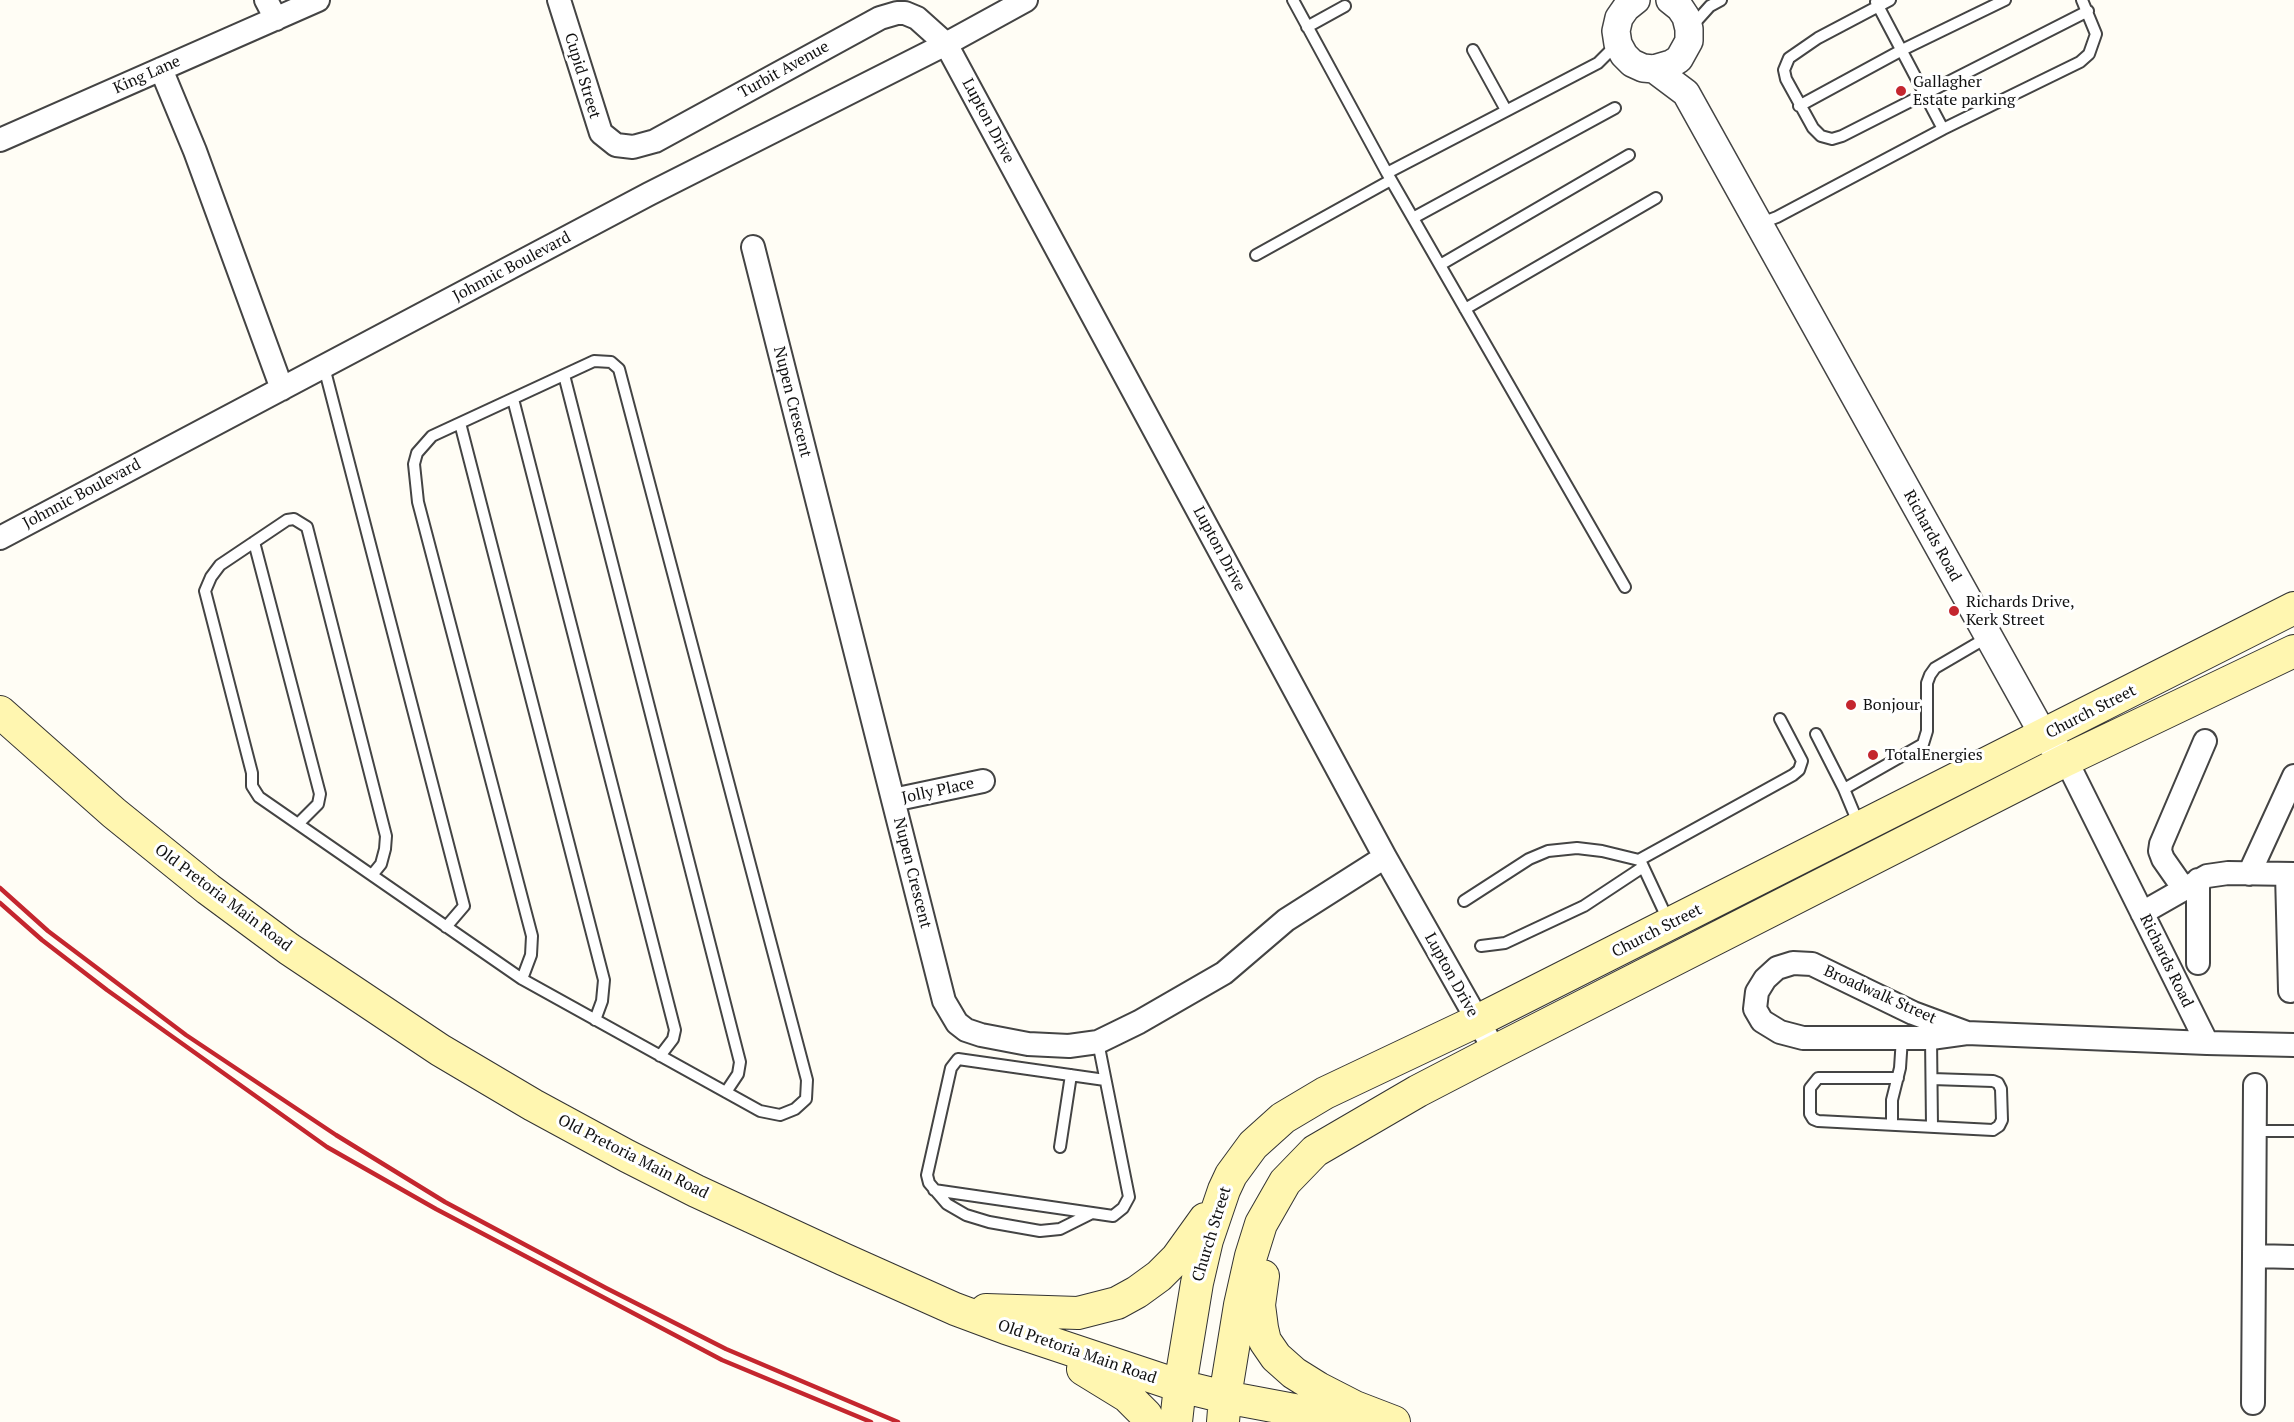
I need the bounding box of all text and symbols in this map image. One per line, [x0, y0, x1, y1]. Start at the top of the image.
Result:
street label: Cupid Street [560, 31, 604, 121]
street label: Turbit Avenue [735, 37, 833, 103]
street label: King Lane [110, 52, 184, 98]
place label: Gallagher Estate parking [1913, 72, 2015, 110]
street label: Lupton Drive [958, 75, 1018, 167]
marker: Gallagher Estate parking [1894, 84, 1908, 98]
street label: Johnnic Boulevard [450, 228, 574, 306]
street label: Nupen Crescent [769, 345, 815, 459]
street label: Johnnic Boulevard [20, 455, 144, 533]
street label: Richards Road [1899, 487, 1965, 585]
street label: Lupton Drive [1189, 503, 1249, 595]
place label: Richards Drive, Kerk Street [1966, 592, 2074, 630]
marker: Richards Drive, Kerk Street [1947, 604, 1961, 618]
street label: Church Street [2043, 681, 2139, 743]
place label: Bonjour [1863, 695, 1920, 715]
marker: Bonjour [1844, 698, 1858, 712]
place label: TotalEnergies [1885, 745, 1983, 765]
marker: TotalEnergies [1866, 748, 1880, 762]
street label: Jolly Place [900, 774, 976, 808]
street label: Nupen Crescent [889, 816, 935, 930]
street label: Old Pretoria Main Road [151, 840, 295, 956]
street label: Church Street [1609, 900, 1705, 962]
street label: Richards Road [2135, 911, 2197, 1011]
street label: Lupton Drive [1420, 930, 1482, 1020]
street label: Broadwalk Street [1821, 962, 1939, 1028]
street label: Old Pretoria Main Road [554, 1111, 712, 1203]
street label: Church Street [1188, 1184, 1236, 1284]
street label: Old Pretoria Main Road [995, 1316, 1159, 1388]

